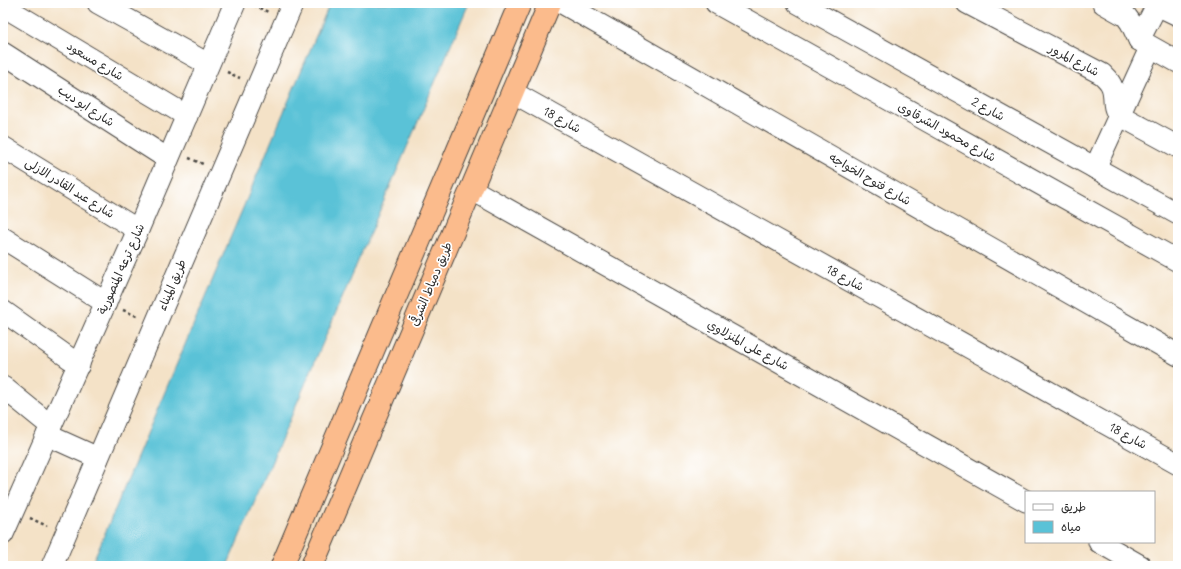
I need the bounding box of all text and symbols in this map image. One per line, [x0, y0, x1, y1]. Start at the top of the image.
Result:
street label: شارع مسعود [63, 38, 126, 85]
street label: شارع المرور [1045, 40, 1102, 81]
street label: شارع ابو ديب [54, 82, 117, 131]
street label: شارع 2 [968, 93, 1007, 125]
street label: شارع محمود الشرقاوى [895, 98, 999, 166]
street label: شارع 18 [540, 103, 584, 138]
street label: شارع فتوح الخواجه [826, 149, 914, 210]
street label: شارع عبد القادر الازلى [22, 154, 118, 223]
street label: شارع ترعه المنصورية [94, 221, 149, 317]
street label: طريق دمياط الشرقى [406, 239, 455, 328]
street label: طريق الميناء [154, 257, 189, 313]
street label: شارع 18 [823, 261, 867, 296]
street label: شارع على المنزلاوي [704, 316, 791, 375]
street label: شارع 18 [1106, 419, 1150, 454]
legend [1025, 491, 1155, 543]
text: طريق [1061, 499, 1086, 514]
text: مياه [1061, 519, 1081, 534]

